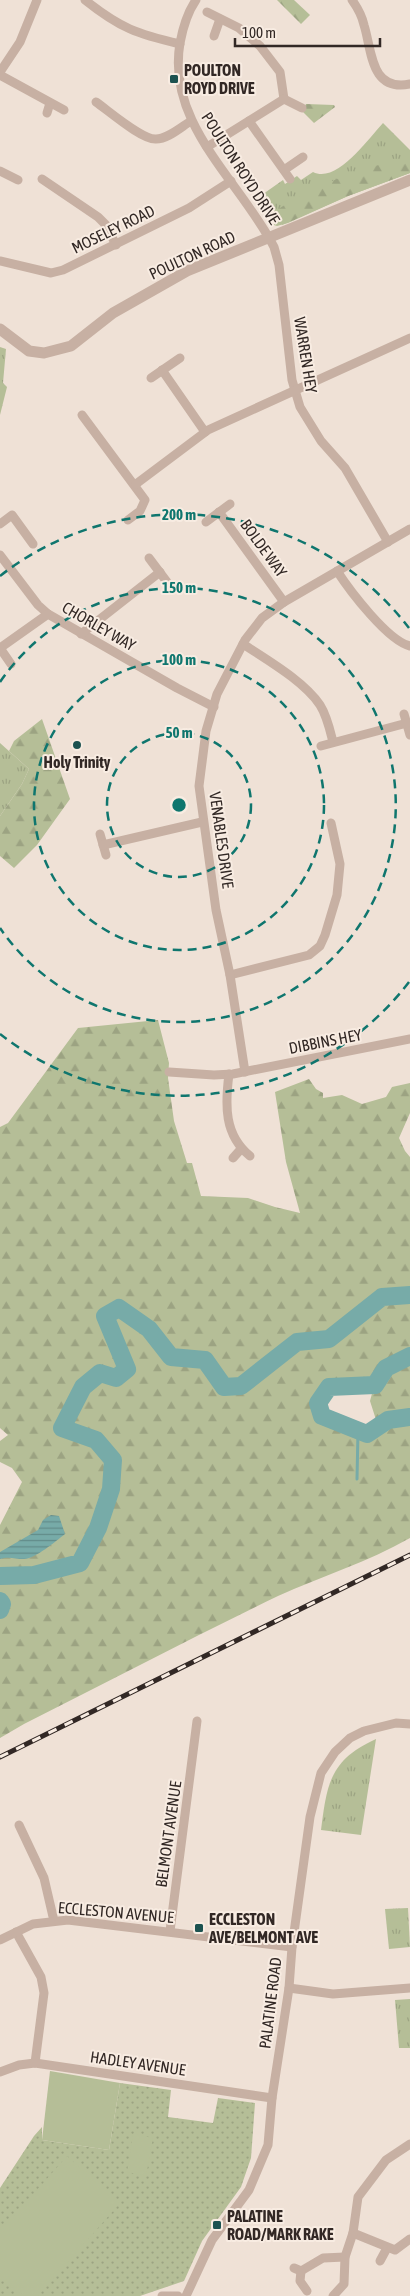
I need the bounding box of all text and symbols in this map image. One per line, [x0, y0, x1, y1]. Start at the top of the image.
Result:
scale bar [235, 15, 380, 47]
text: 100 m [242, 24, 276, 41]
place label: POULTON ROYD DRIVE [184, 61, 255, 97]
marker: POULTON ROYD DRIVE [168, 73, 180, 85]
street label: POULTON ROYD DRIVE [198, 109, 284, 227]
street label: MOSELEY ROAD [69, 201, 157, 257]
street label: POULTON ROAD [146, 227, 238, 283]
street label: WARREN HEY [291, 316, 321, 395]
text: 200 m [162, 506, 196, 523]
street label: BOLDE WAY [237, 516, 291, 581]
text: 150 m [162, 579, 196, 596]
street label: CHORLEY WAY [59, 598, 140, 655]
text: 100 m [162, 651, 196, 668]
text: 50 m [166, 724, 193, 741]
marker: Holy Trinity [71, 739, 83, 751]
place label: Holy Trinity [44, 753, 111, 771]
street label: VENABLES DRIVE [206, 791, 238, 890]
centre of rings [170, 796, 188, 814]
street label: DIBBINS HEY [287, 1025, 364, 1057]
street label: BELMONT AVENUE [152, 1779, 184, 1888]
street label: ECCLESTON AVENUE [57, 1898, 175, 1926]
place label: ECCLESTON AVE/BELMONT AVE [208, 1910, 318, 1946]
marker: ECCLESTON AVE/BELMONT AVE [193, 1922, 205, 1934]
street label: PALATINE ROAD [255, 1956, 285, 2050]
street label: HADLEY AVENUE [89, 2047, 187, 2079]
place label: PALATINE ROAD/MARK RAKE [227, 2207, 334, 2243]
marker: PALATINE ROAD/MARK RAKE [211, 2219, 223, 2231]

